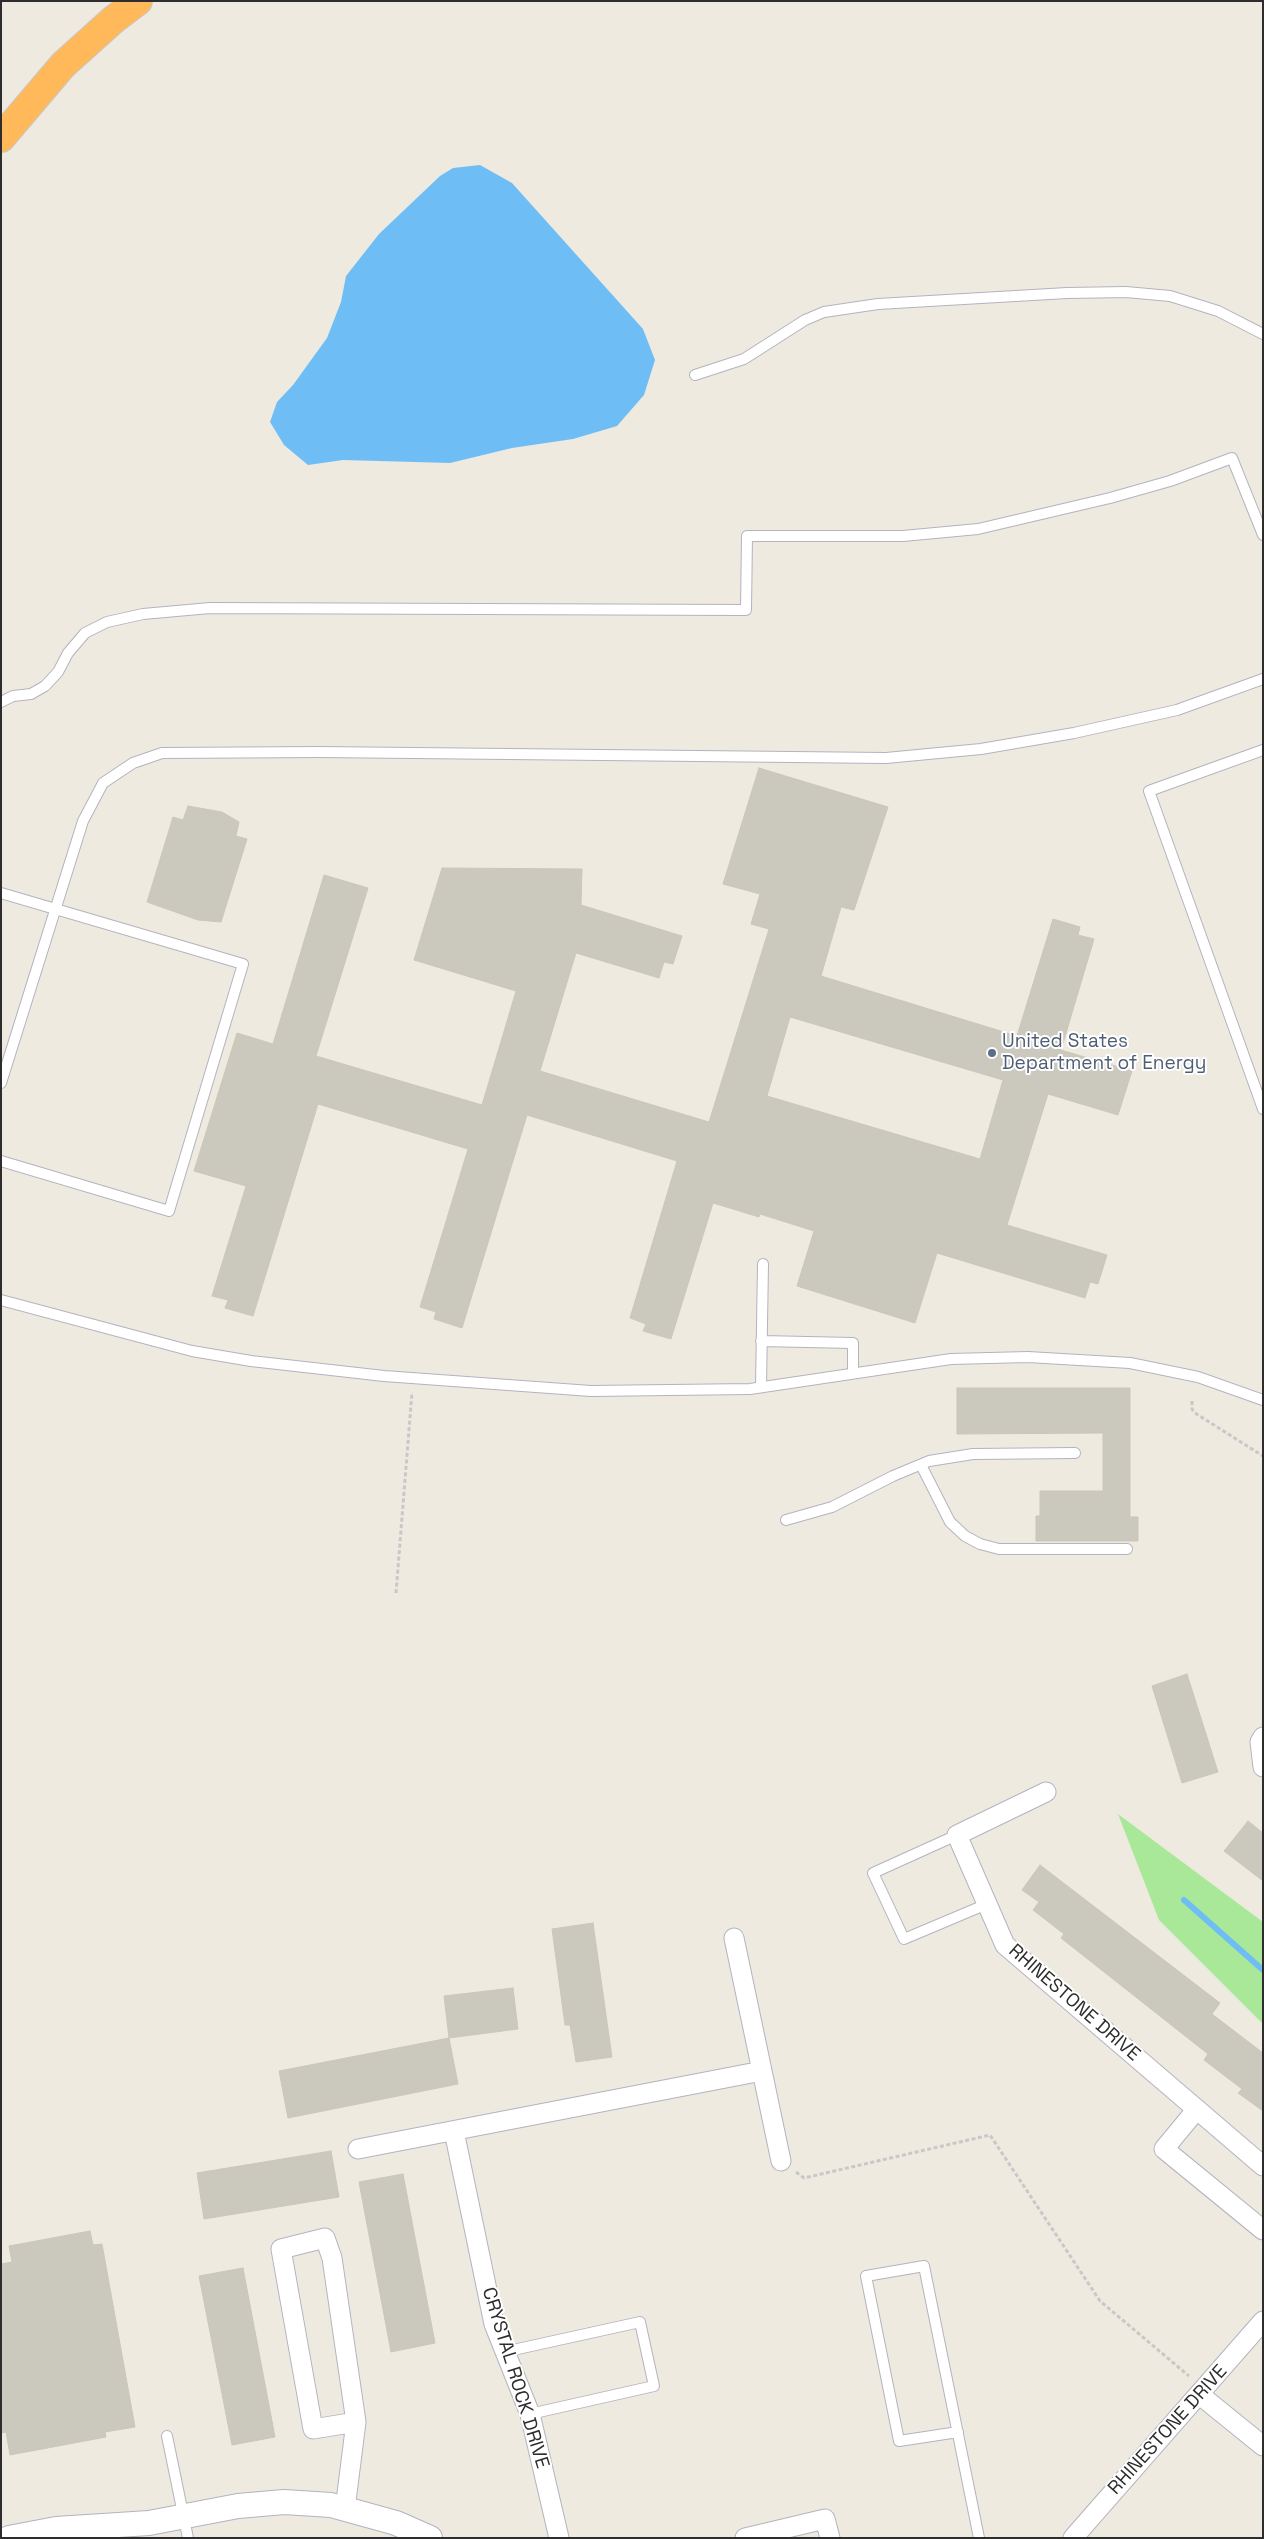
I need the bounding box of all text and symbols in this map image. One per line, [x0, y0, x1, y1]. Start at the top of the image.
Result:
place label: United States Department of Energy [1002, 1031, 1206, 1075]
marker: United States Department of Energy [986, 1047, 998, 1059]
street label: RHINESTONE DRIVE [1004, 1940, 1144, 2066]
street label: CRYSTAL ROCK DRIVE [477, 2285, 553, 2471]
street label: RHINESTONE DRIVE [1104, 2360, 1232, 2500]

